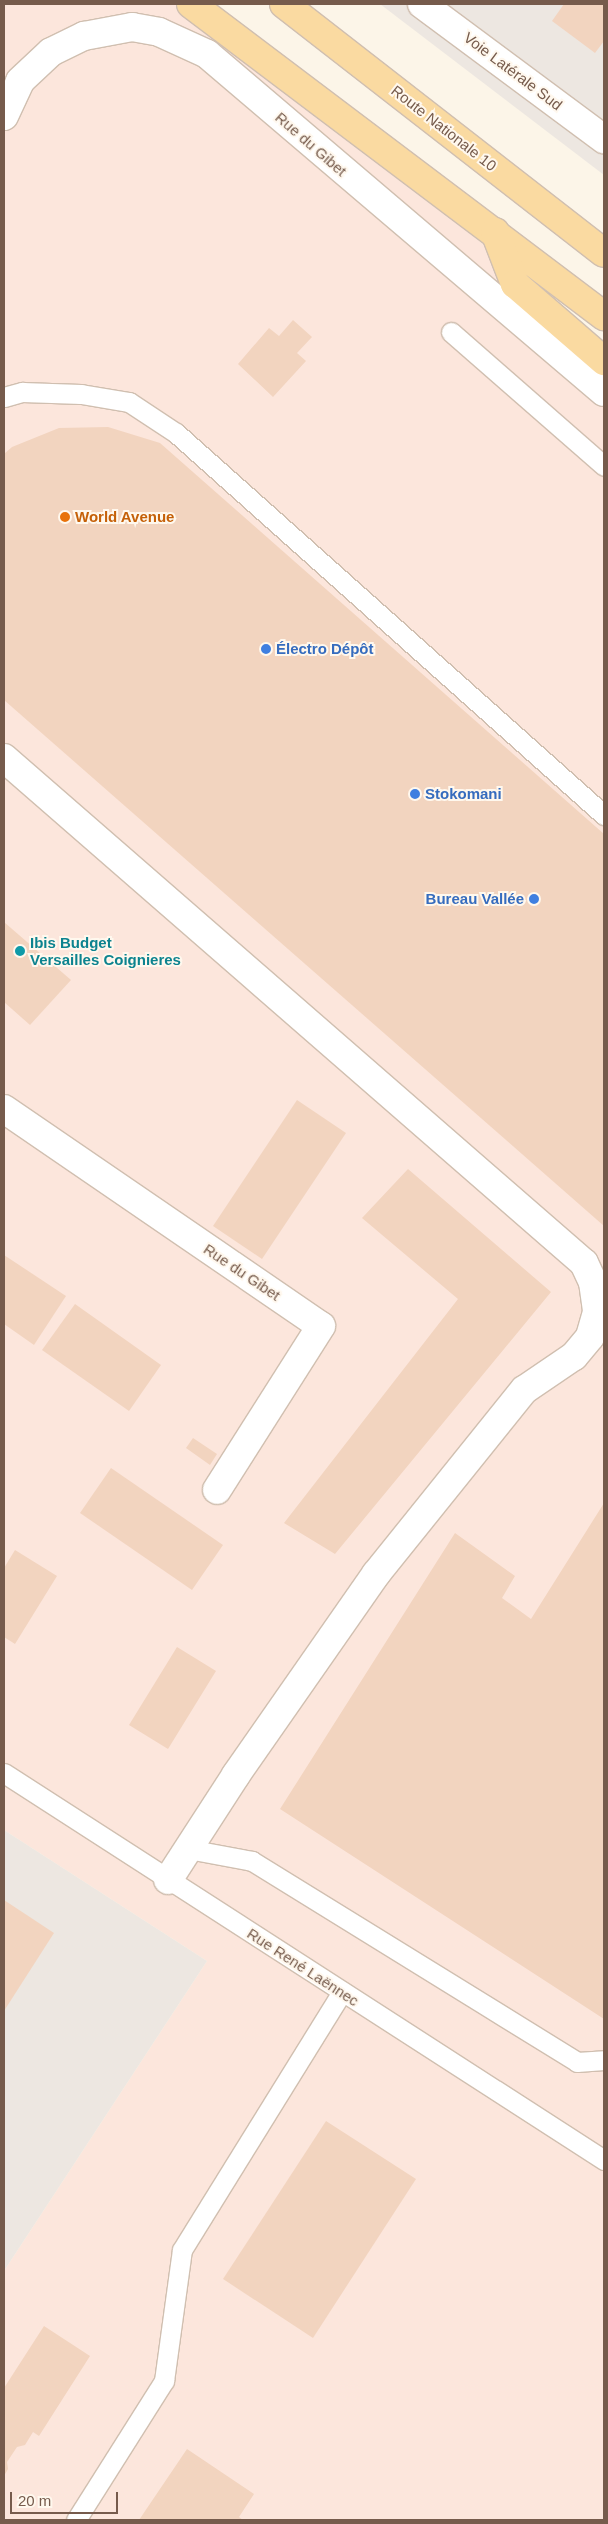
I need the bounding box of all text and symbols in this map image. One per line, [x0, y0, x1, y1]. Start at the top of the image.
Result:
street label: Voie Latérale Sud [460, 28, 566, 114]
street label: Route Nationale 10 [388, 81, 500, 175]
street label: Rue du Gibet [272, 108, 350, 180]
place label: World Avenue [75, 508, 175, 526]
marker: World Avenue [59, 511, 71, 523]
place label: Électro Dépôt [276, 640, 374, 658]
marker: Électro Dépôt [260, 643, 272, 655]
place label: Stokomani [425, 785, 502, 803]
marker: Stokomani [409, 788, 421, 800]
place label: Bureau Vallée [426, 890, 524, 908]
marker: Bureau Vallée [528, 893, 540, 905]
place label: Ibis Budget Versailles Coignieres [30, 933, 181, 968]
marker: Ibis Budget Versailles Coignieres [14, 945, 26, 957]
street label: Rue du Gibet [200, 1240, 284, 1304]
street label: Rue René Laënnec [244, 1924, 362, 2010]
scale bar [12, 2482, 120, 2514]
text: 20 m [18, 2492, 51, 2509]

